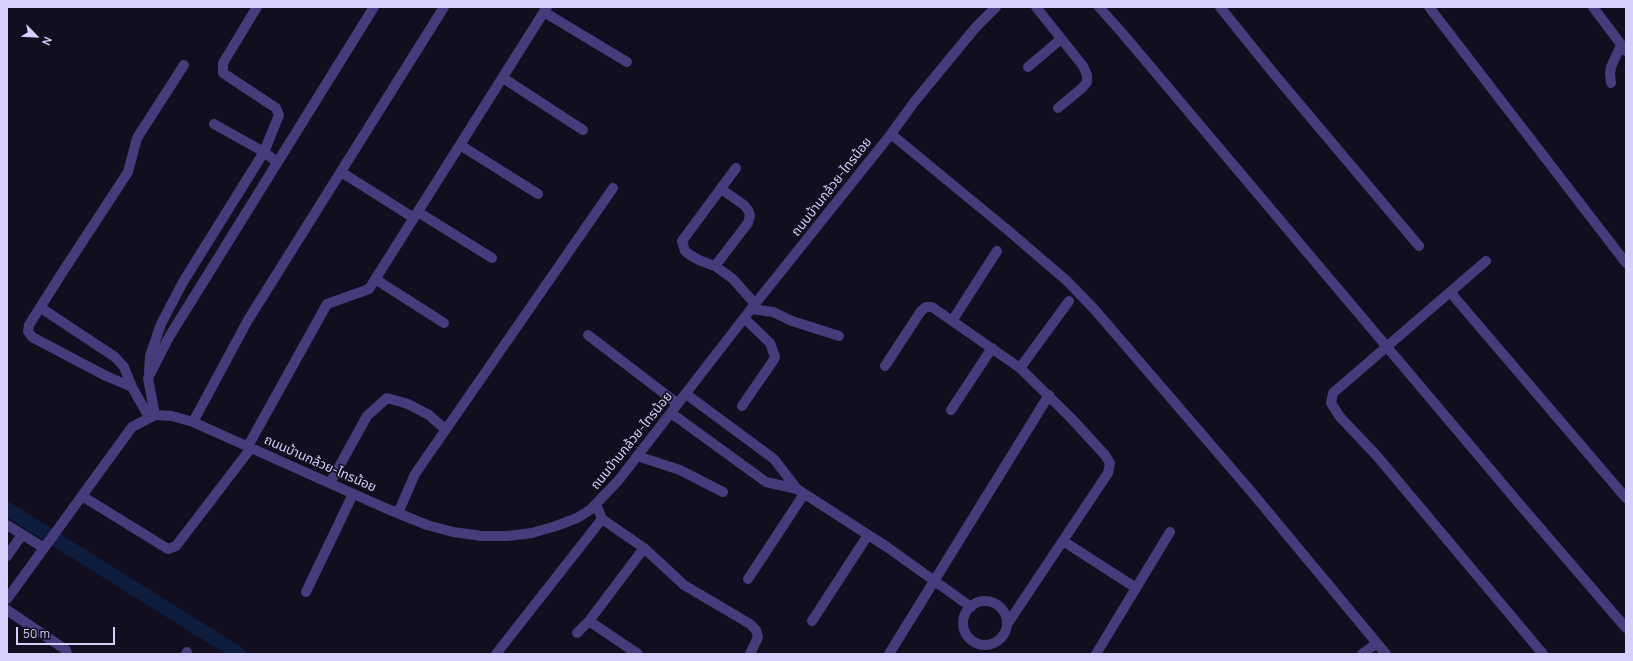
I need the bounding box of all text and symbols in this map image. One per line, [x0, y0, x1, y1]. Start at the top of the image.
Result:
north arrow [16, 16, 56, 56]
text: N [39, 34, 56, 48]
street label: ถนนบ้านกล้วย-ไทรน้อย [789, 135, 875, 239]
street label: ถนนบ้านกล้วย-ไทรน้อย [588, 389, 676, 493]
street label: ถนนบ้านกล้วย-ไทรน้อย [262, 432, 378, 496]
scale bar [18, 619, 117, 645]
text: 50 m [23, 625, 50, 642]

